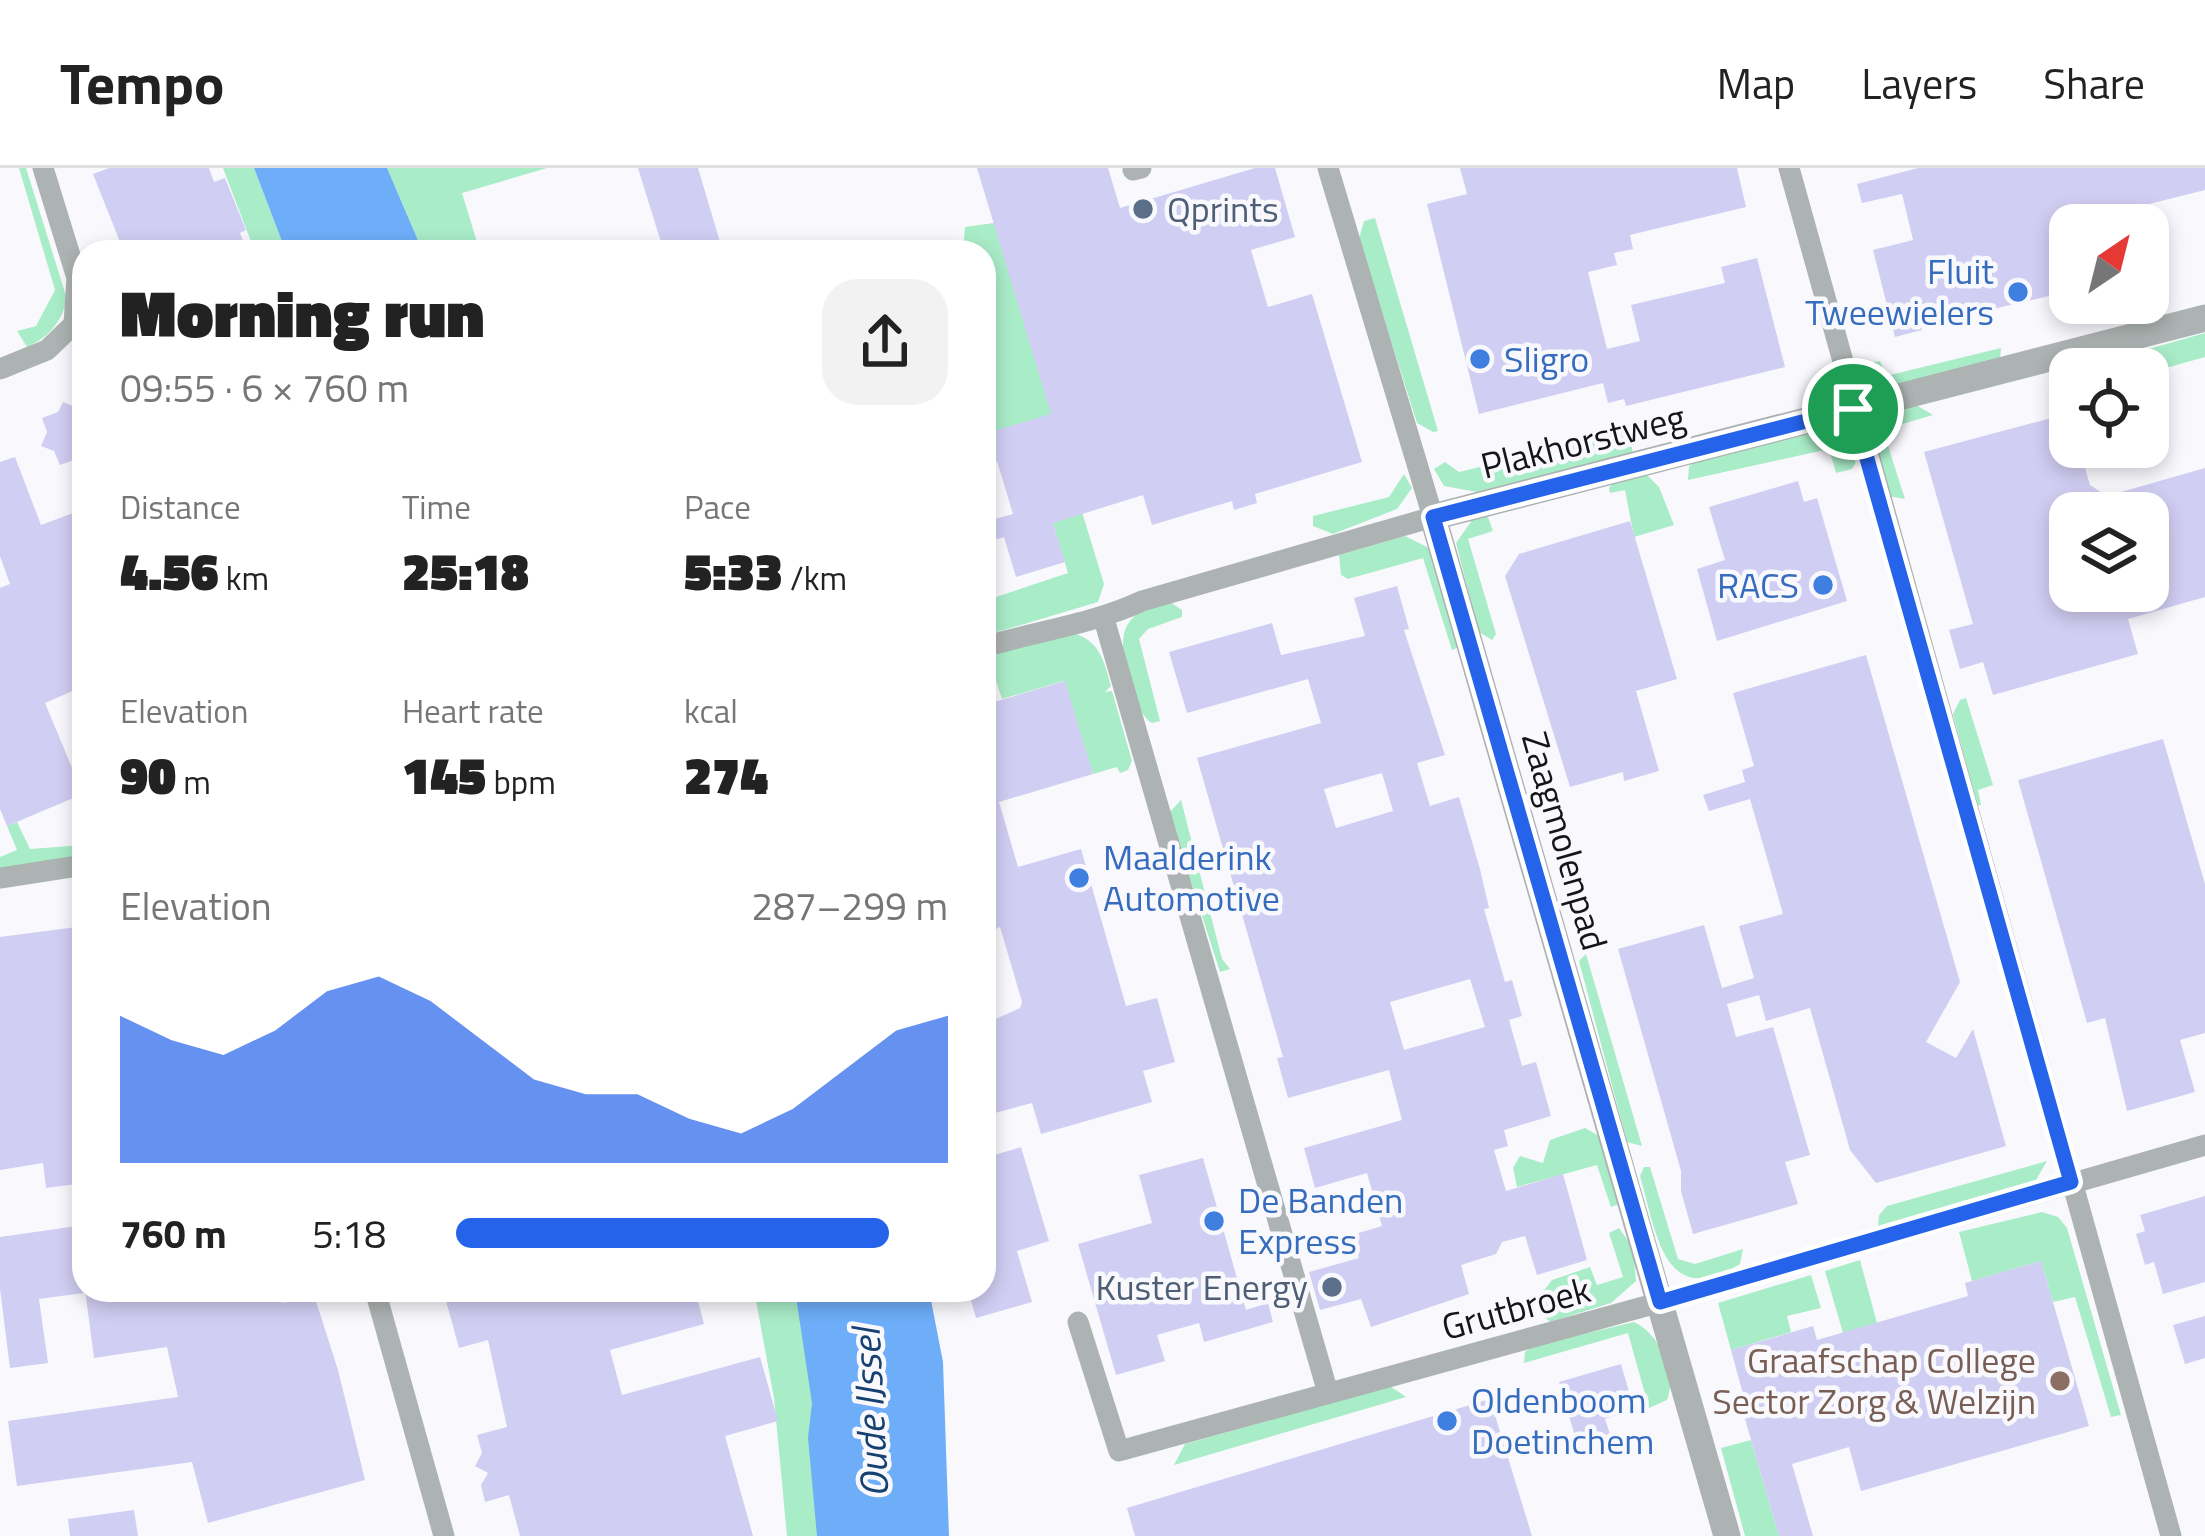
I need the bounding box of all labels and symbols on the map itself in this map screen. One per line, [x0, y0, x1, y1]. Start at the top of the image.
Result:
place label: Qprints [1167, 181, 1279, 236]
marker: Qprints [1130, 196, 1156, 222]
north arrow [2049, 204, 2169, 324]
place label: Fluit Tweewielers [1805, 243, 1994, 339]
marker: Fluit Tweewielers [2005, 279, 2031, 305]
place label: Sligro [1504, 331, 1589, 386]
marker: Sligro [1467, 346, 1493, 372]
pin [1802, 358, 1904, 460]
street label: Plakhorstweg [1475, 389, 1691, 492]
place label: RACS [1717, 557, 1799, 612]
marker: RACS [1810, 572, 1836, 598]
street label: Zaagmolenpad [1508, 725, 1623, 957]
place label: Maalderink Automotive [1103, 829, 1280, 925]
marker: Maalderink Automotive [1066, 865, 1092, 891]
place label: De Banden Express [1238, 1172, 1403, 1268]
marker: De Banden Express [1201, 1208, 1227, 1234]
place label: Kuster Energy [1095, 1259, 1308, 1314]
street label: Grutbroek [1435, 1261, 1596, 1354]
marker: Kuster Energy [1319, 1274, 1345, 1300]
water label: Oude IJssel [835, 1322, 903, 1499]
place label: Graafschap College Sector Zorg & Welzijn [1712, 1332, 2036, 1428]
marker: Graafschap College Sector Zorg & Welzijn [2047, 1368, 2073, 1394]
place label: Oldenboom Doetinchem [1471, 1372, 1654, 1468]
marker: Oldenboom Doetinchem [1434, 1408, 1460, 1434]

